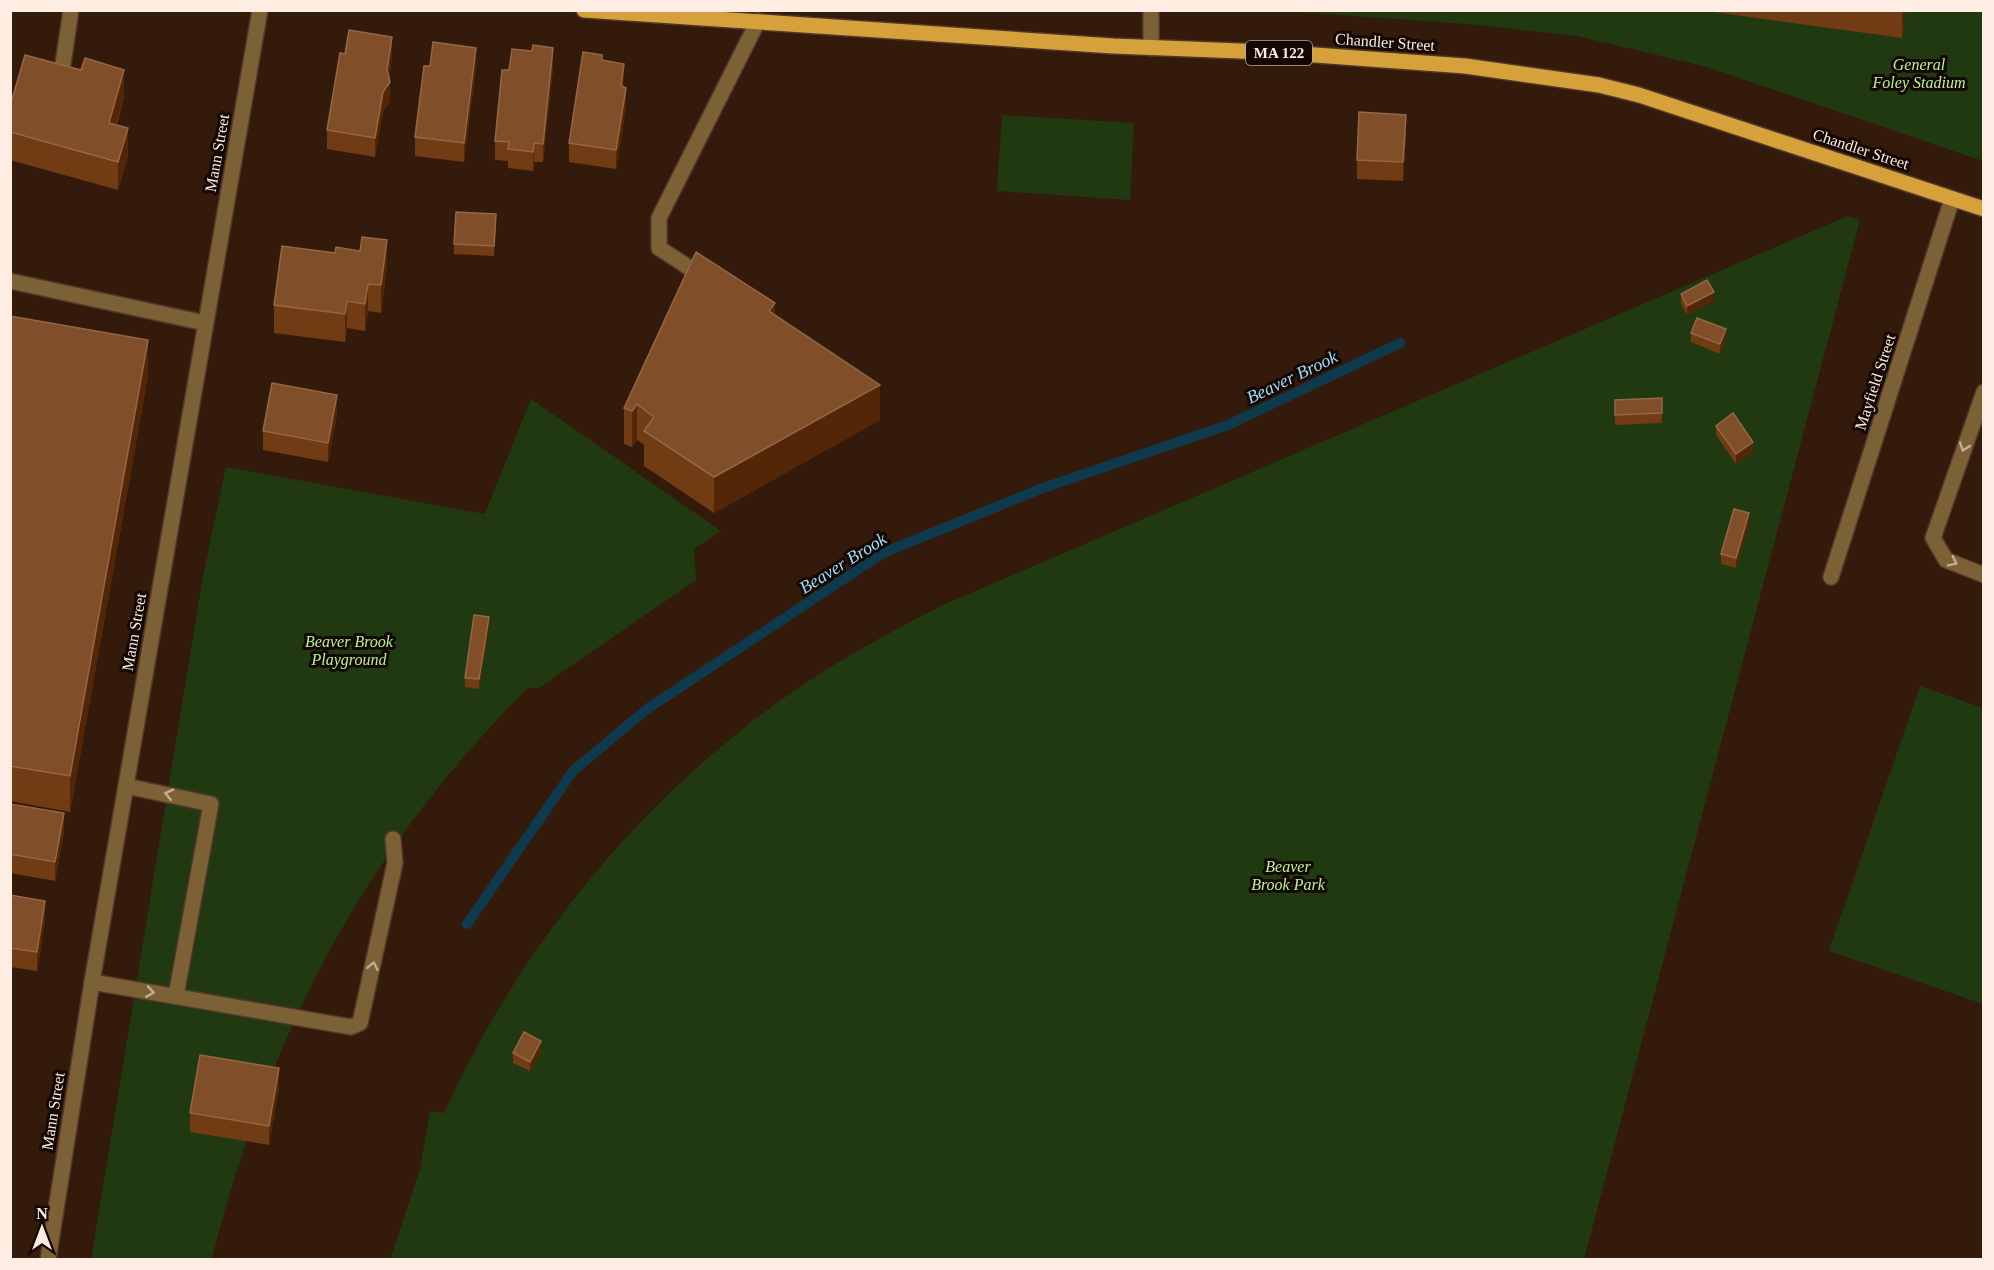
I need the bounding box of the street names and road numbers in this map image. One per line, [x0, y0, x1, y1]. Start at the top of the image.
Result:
street label: Chandler Street [1335, 30, 1436, 54]
road number: MA 122 [1246, 41, 1312, 65]
street label: Mann Street [202, 112, 232, 193]
street label: Chandler Street [1811, 125, 1912, 173]
street label: Mayfield Street [1851, 331, 1900, 432]
street label: Mann Street [119, 591, 149, 672]
street label: Mann Street [38, 1070, 68, 1151]

